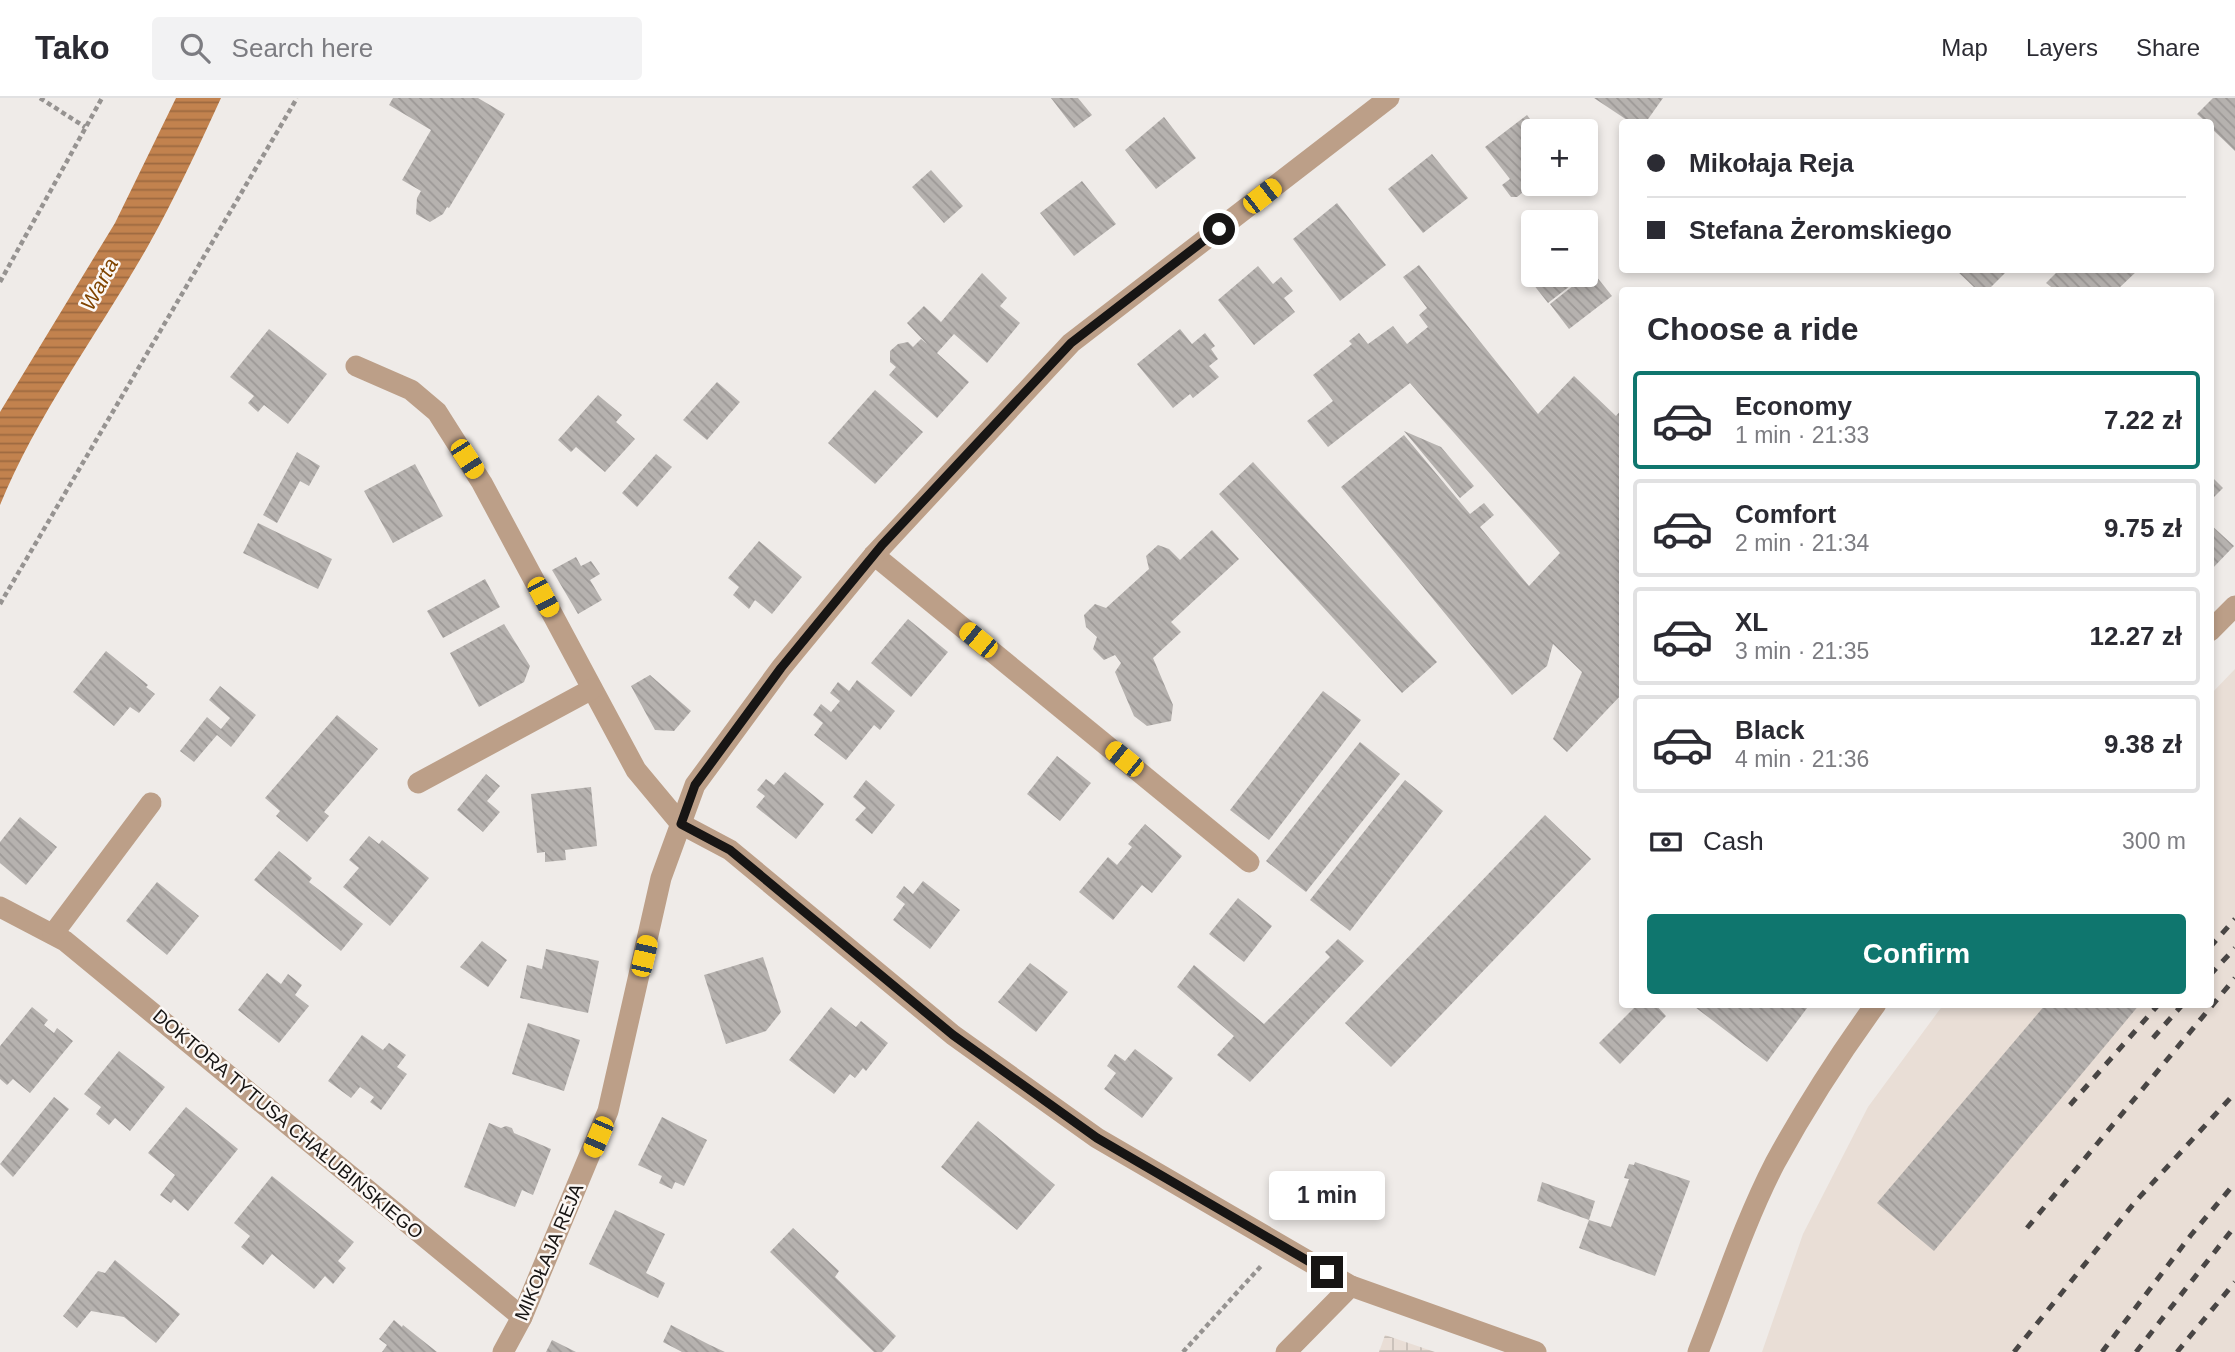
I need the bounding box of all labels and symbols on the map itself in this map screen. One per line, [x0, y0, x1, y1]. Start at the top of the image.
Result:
car [1239, 175, 1286, 217]
route start [1203, 213, 1235, 245]
water label: Warta [76, 254, 122, 314]
car [447, 436, 488, 482]
car [524, 574, 563, 620]
car [956, 619, 1001, 661]
car [1102, 738, 1147, 780]
car [630, 933, 659, 979]
street label: DOKTORA TYTUSA CHAŁUBIŃSKIEGO [149, 1005, 427, 1243]
car [581, 1114, 616, 1160]
callout: 1 min [1269, 1170, 1385, 1220]
street label: MIKOŁAJA REJA [511, 1180, 587, 1324]
route end [1311, 1256, 1343, 1288]

